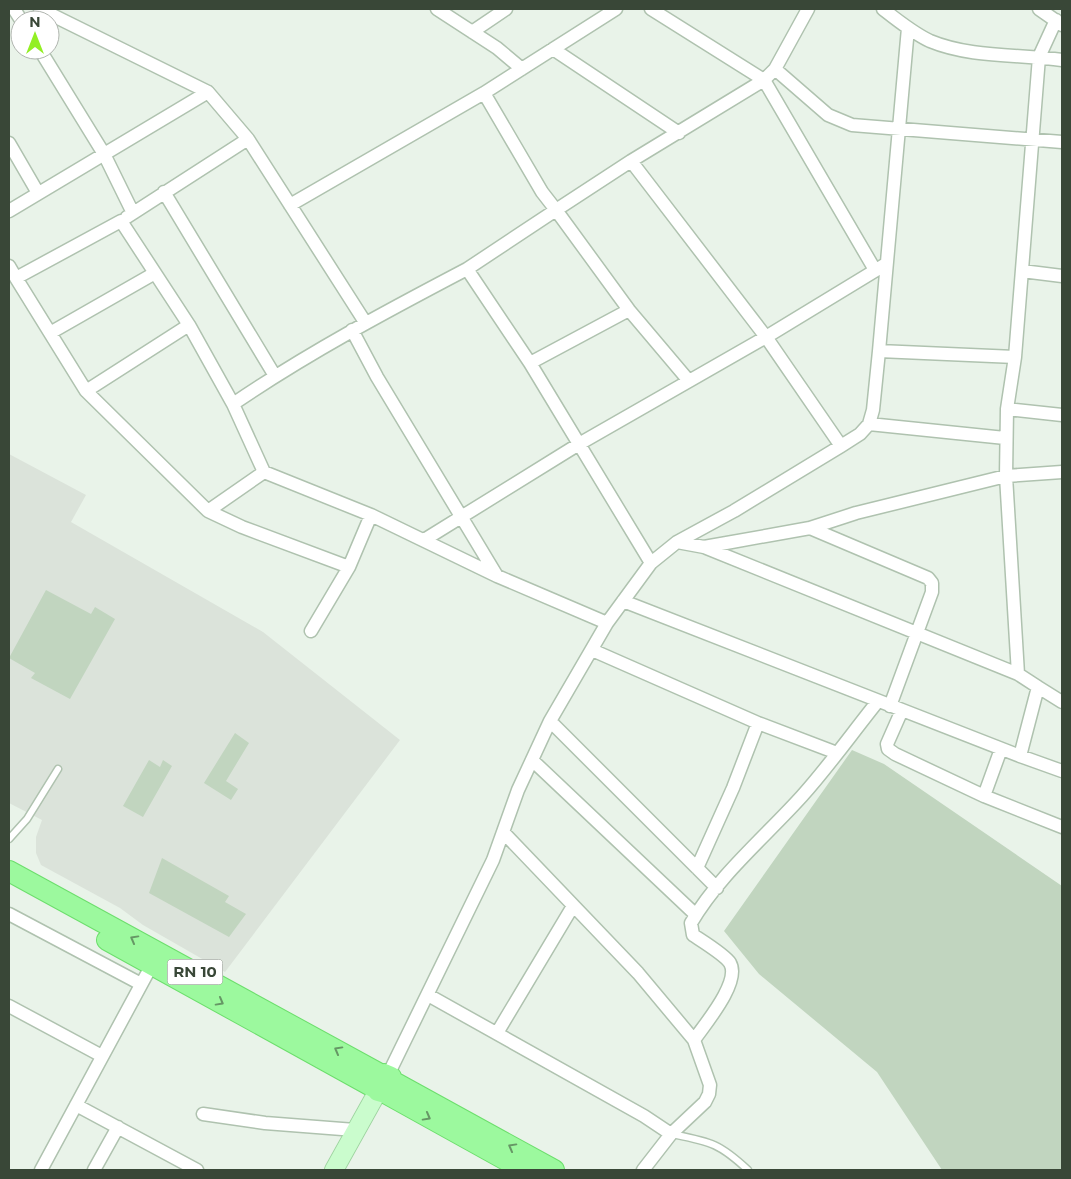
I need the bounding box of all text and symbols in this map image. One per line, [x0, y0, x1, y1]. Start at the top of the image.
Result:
north arrow [10, 10, 60, 60]
text: N [29, 13, 41, 31]
one-way arrow [130, 935, 139, 945]
road number: RN 10 [168, 960, 222, 984]
one-way arrow [215, 996, 224, 1006]
one-way arrow [334, 1046, 343, 1056]
one-way arrow [422, 1110, 431, 1120]
one-way arrow [508, 1143, 517, 1153]

